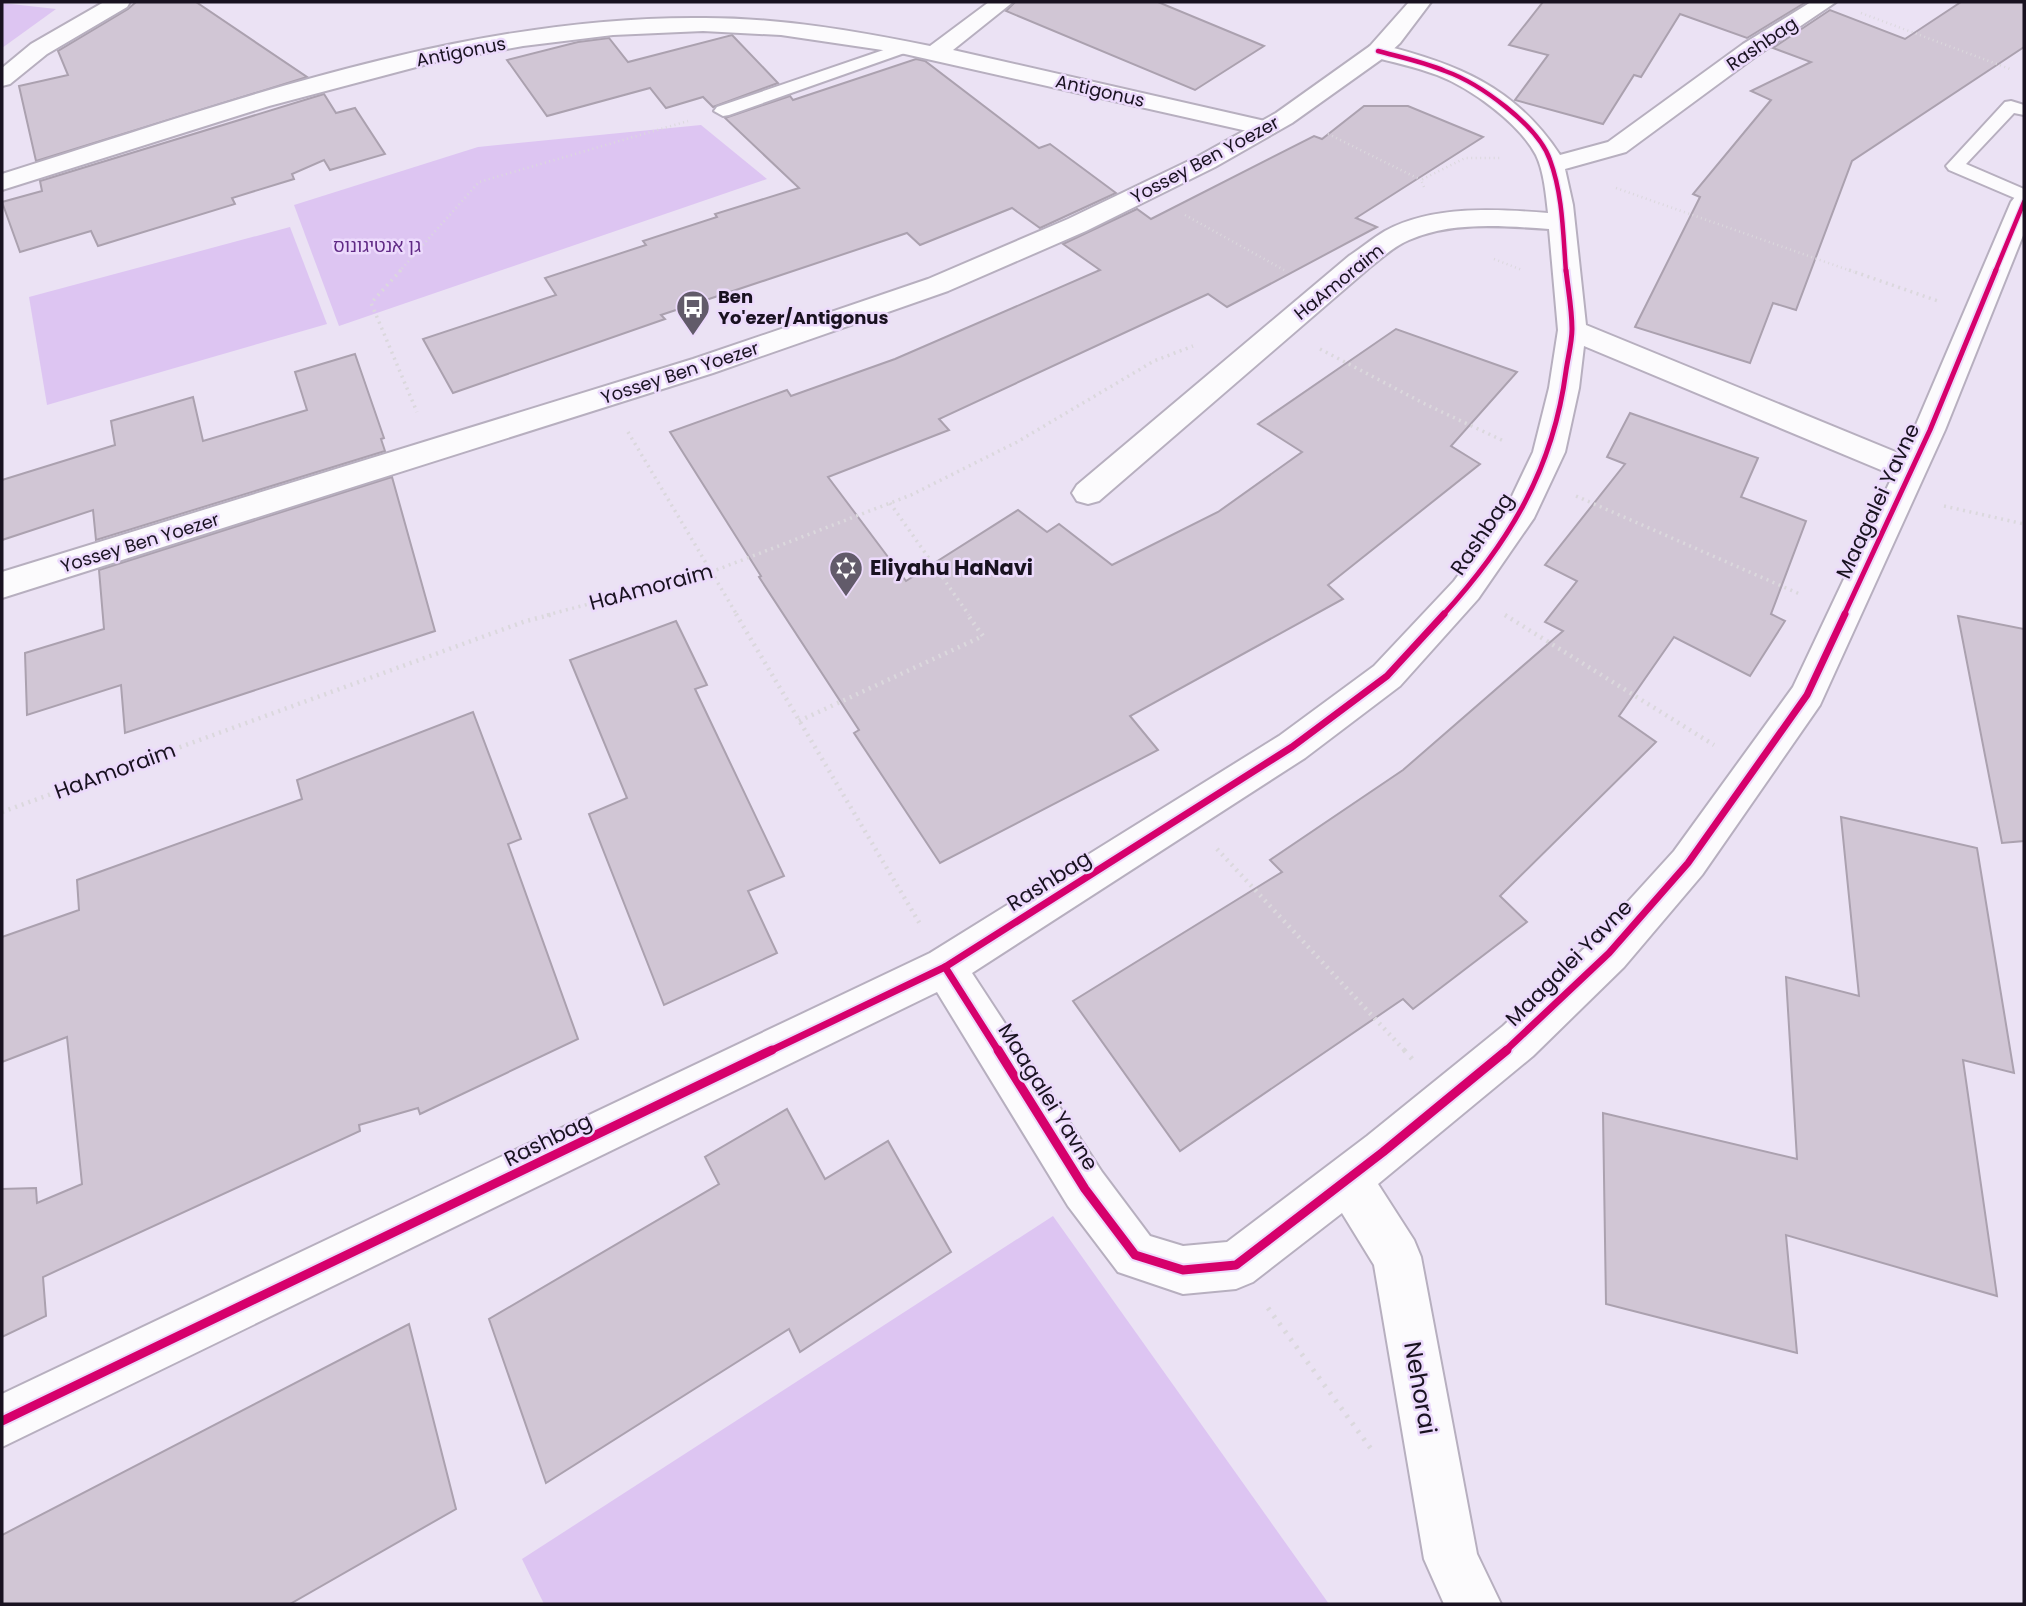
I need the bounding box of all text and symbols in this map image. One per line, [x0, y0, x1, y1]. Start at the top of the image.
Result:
street label: Rashbag [1721, 11, 1802, 76]
street label: Antigonus [414, 31, 508, 72]
street label: Antigonus [1053, 68, 1147, 113]
street label: Yossey Ben Yoezer [1126, 110, 1284, 209]
park label: גן אנטיגונוס [333, 233, 421, 258]
street label: HaAmoraim [1289, 238, 1389, 326]
place label: Ben Yo'ezer/Antigonus [718, 284, 889, 330]
bus stop icon: Ben Yo'ezer/Antigonus [674, 288, 712, 337]
street label: Yossey Ben Yoezer [598, 335, 762, 410]
street label: Maagalei Yavne [1829, 418, 1926, 583]
street label: Rashbag [1443, 487, 1520, 581]
street label: Yossey Ben Yoezer [57, 506, 223, 579]
synagogue icon: Eliyahu HaNavi [827, 549, 865, 598]
place label: Eliyahu HaNavi [870, 553, 1033, 582]
street label: HaAmoraim [586, 556, 716, 617]
street label: HaAmoraim [50, 735, 179, 806]
street label: Rashbag [1001, 843, 1096, 918]
street label: Maagalei Yavne [1499, 893, 1638, 1032]
street label: Maagalei Yavne [991, 1018, 1105, 1176]
street label: Rashbag [499, 1106, 596, 1173]
street label: Nehorai [1396, 1339, 1445, 1437]

